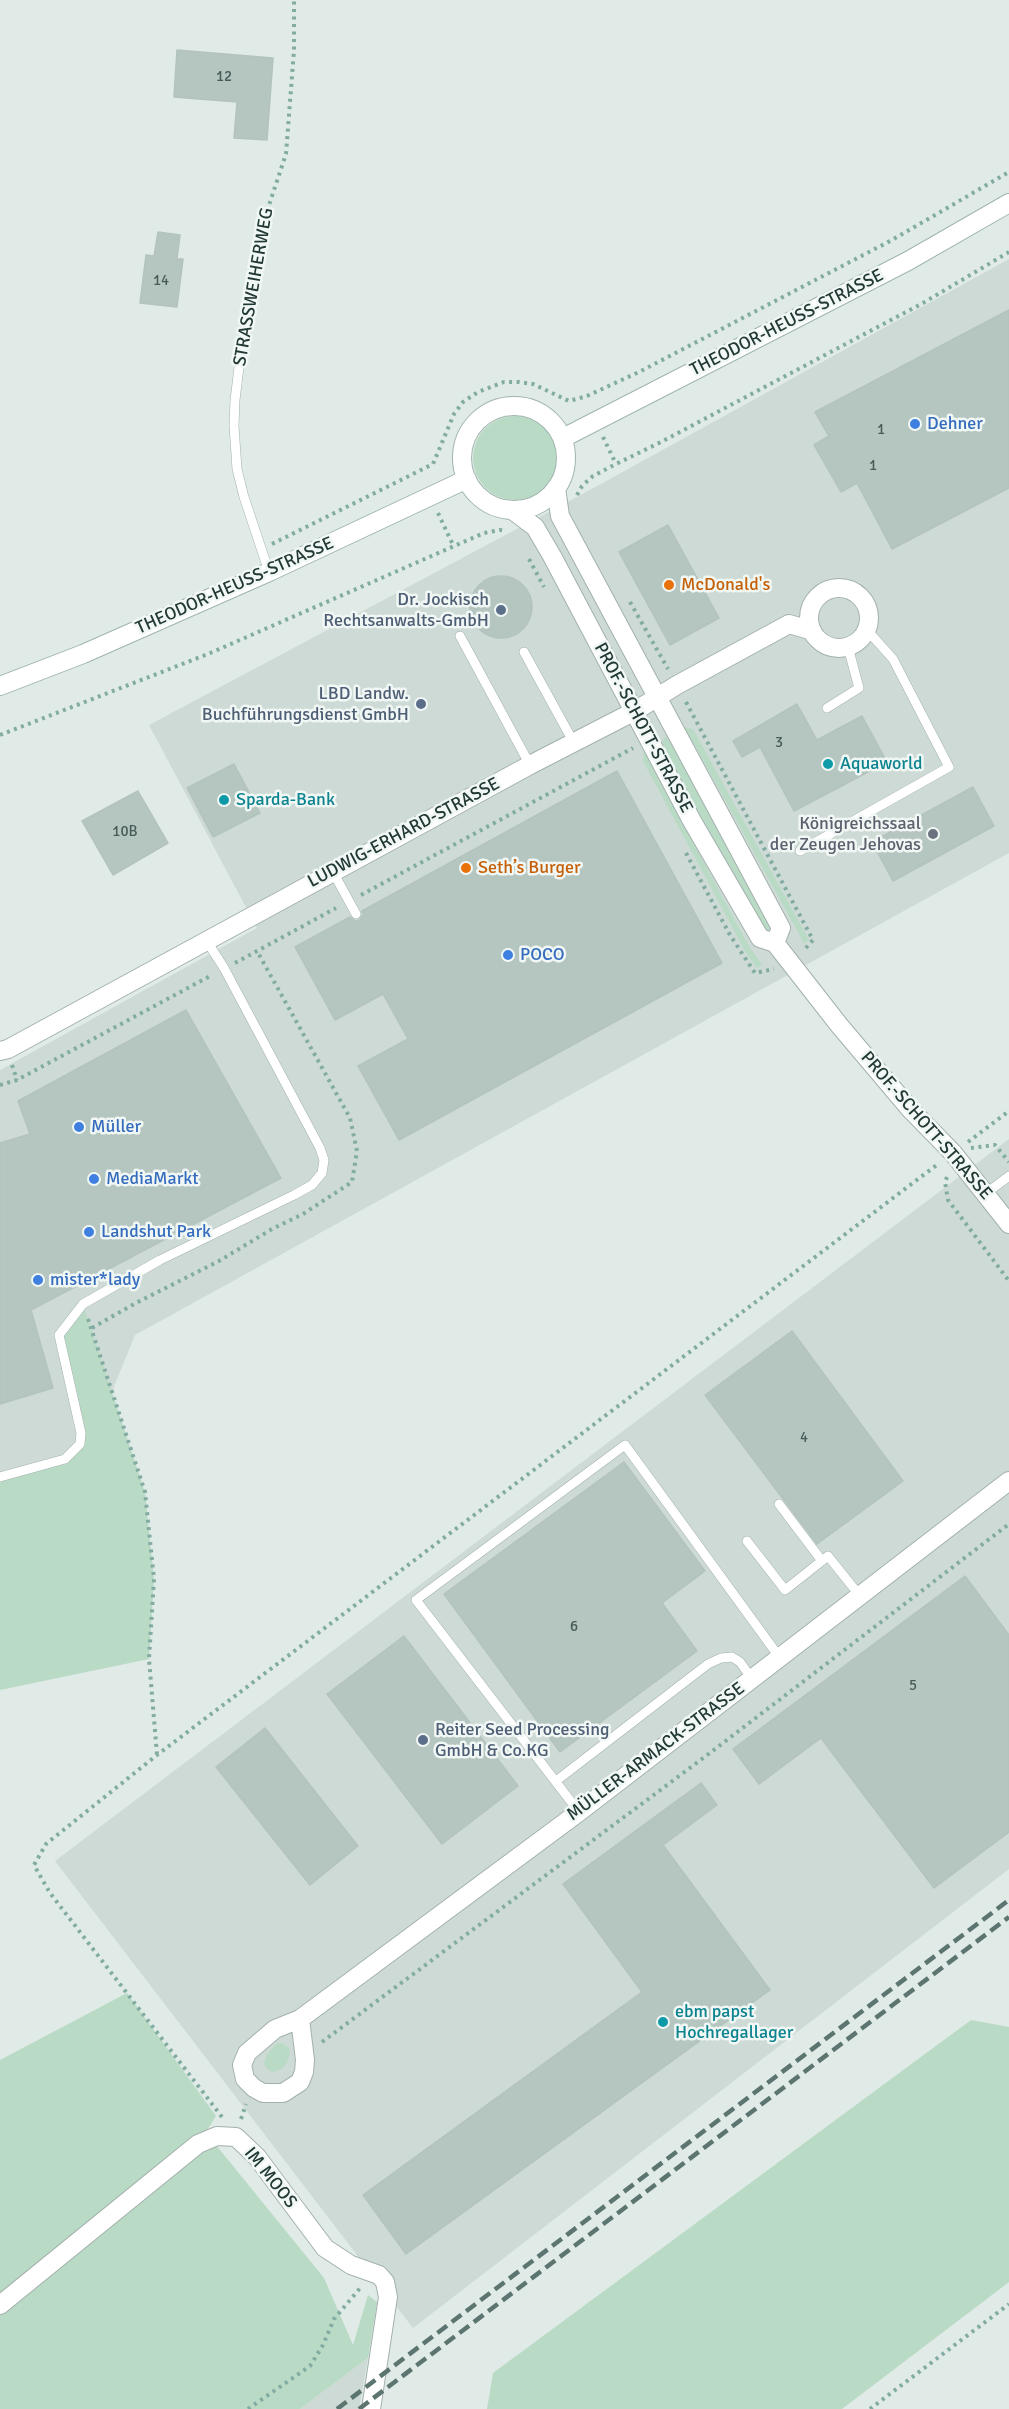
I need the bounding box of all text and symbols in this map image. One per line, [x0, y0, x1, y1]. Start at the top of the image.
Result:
house number: 12 [216, 68, 232, 86]
street label: STRASSWEIHERWEG [229, 206, 279, 368]
street label: THEODOR-HEUSS-STRASSE [687, 265, 887, 381]
house number: 14 [153, 272, 169, 290]
place label: Dehner [927, 413, 983, 435]
marker: Dehner [908, 417, 922, 431]
house number: 1 [877, 421, 885, 439]
house number: 1 [869, 457, 877, 475]
street label: THEODOR-HEUSS-STRASSE [133, 533, 337, 639]
place label: McDonald's [681, 574, 770, 596]
marker: McDonald's [662, 578, 676, 592]
place label: Dr. Jockisch Rechtsanwalts-GmbH [323, 589, 489, 632]
marker: Dr. Jockisch Rechtsanwalts-GmbH [494, 603, 508, 617]
street label: PROF.-SCHOTT-STRASSE [589, 639, 697, 817]
place label: LBD Landw. Buchführungsdienst GmbH [202, 683, 409, 726]
marker: LBD Landw. Buchführungsdienst GmbH [414, 697, 428, 711]
house number: 3 [775, 734, 783, 752]
place label: Aquaworld [840, 753, 923, 775]
marker: Aquaworld [821, 757, 835, 771]
street label: LUDWIG-ERHARD-STRASSE [304, 773, 504, 893]
place label: Sparda-Bank [236, 789, 335, 811]
marker: Sparda-Bank [217, 793, 231, 807]
place label: Königreichssaal der Zeugen Jehovas [770, 813, 921, 856]
house number: 10B [112, 823, 138, 841]
marker: Königreichssaal der Zeugen Jehovas [926, 827, 940, 841]
place label: Seth’s Burger [478, 857, 581, 879]
marker: Seth’s Burger [459, 861, 473, 875]
place label: POCO [520, 944, 565, 966]
marker: POCO [501, 948, 515, 962]
street label: PROF.-SCHOTT-STRASSE [856, 1047, 996, 1205]
place label: Müller [91, 1116, 141, 1138]
marker: Müller [72, 1120, 86, 1134]
place label: MediaMarkt [106, 1168, 199, 1190]
marker: MediaMarkt [87, 1172, 101, 1186]
place label: Landshut Park [101, 1221, 211, 1243]
marker: Landshut Park [82, 1225, 96, 1239]
place label: mister*lady [50, 1269, 140, 1291]
marker: mister*lady [31, 1273, 45, 1287]
house number: 4 [800, 1429, 808, 1447]
house number: 6 [570, 1618, 578, 1636]
house number: 5 [909, 1677, 917, 1695]
street label: MÜLLER-ARMACK-STRASSE [563, 1678, 749, 1826]
place label: Reiter Seed Processing GmbH & Co.KG [435, 1719, 610, 1762]
marker: Reiter Seed Processing GmbH & Co.KG [416, 1733, 430, 1747]
place label: ebm papst Hochregallager [675, 2001, 793, 2044]
marker: ebm papst Hochregallager [656, 2015, 670, 2029]
street label: IM MOOS [239, 2143, 301, 2213]

